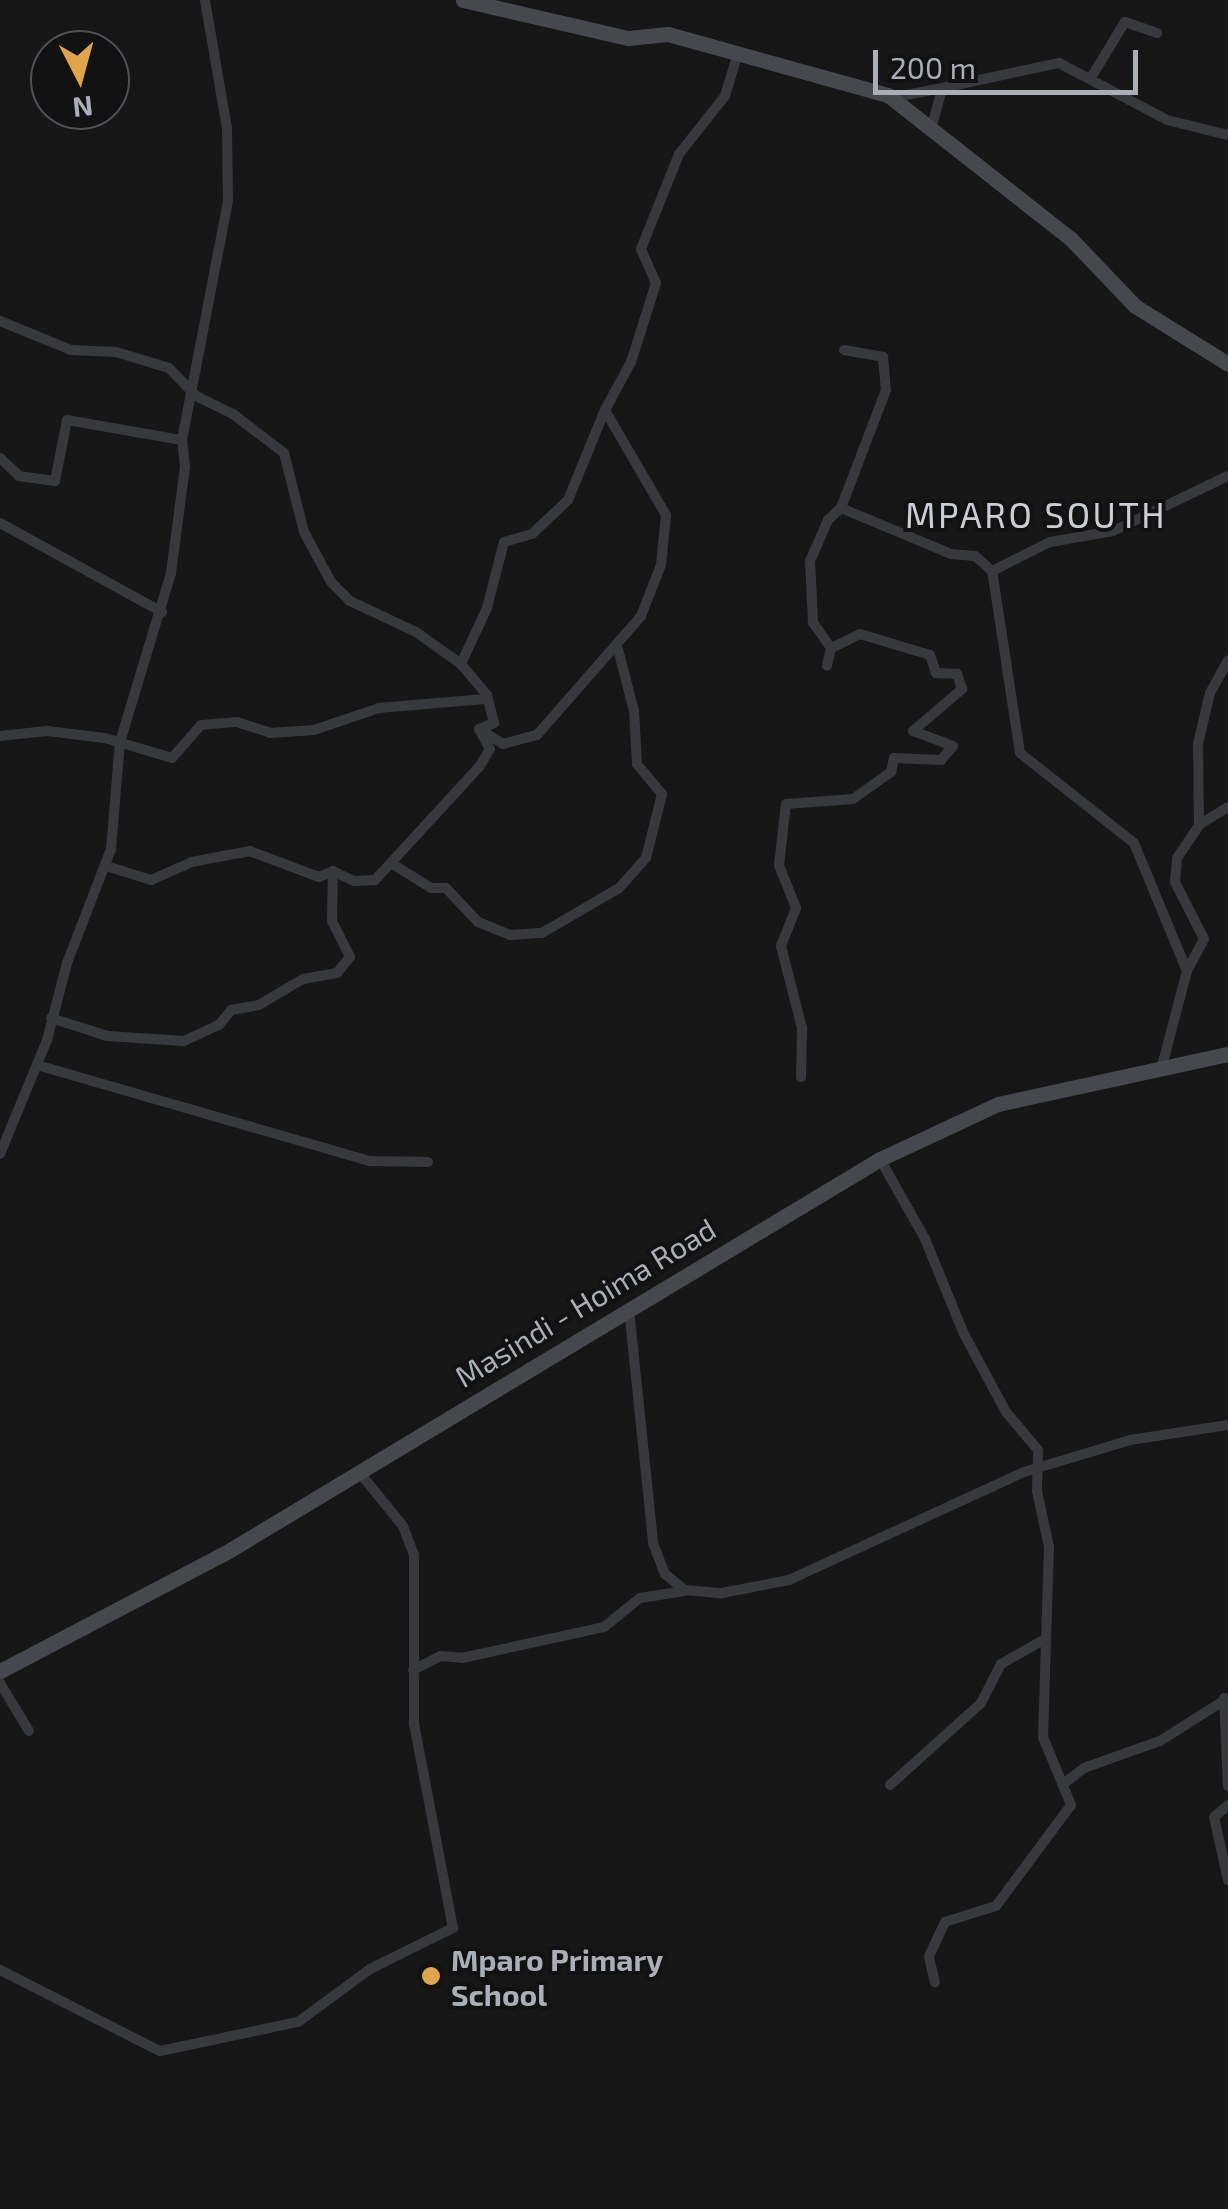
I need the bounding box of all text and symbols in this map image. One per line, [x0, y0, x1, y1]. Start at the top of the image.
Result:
north arrow [30, 30, 130, 130]
scale bar [878, 30, 1143, 92]
text: 200 m [890, 49, 976, 85]
text: N [71, 90, 95, 126]
district label: MPARO SOUTH [905, 493, 1167, 535]
street label: Masindi - Hoima Road [448, 1210, 722, 1394]
place label: Mparo Primary School [451, 1941, 663, 2012]
marker: Mparo Primary School [420, 1965, 442, 1987]

